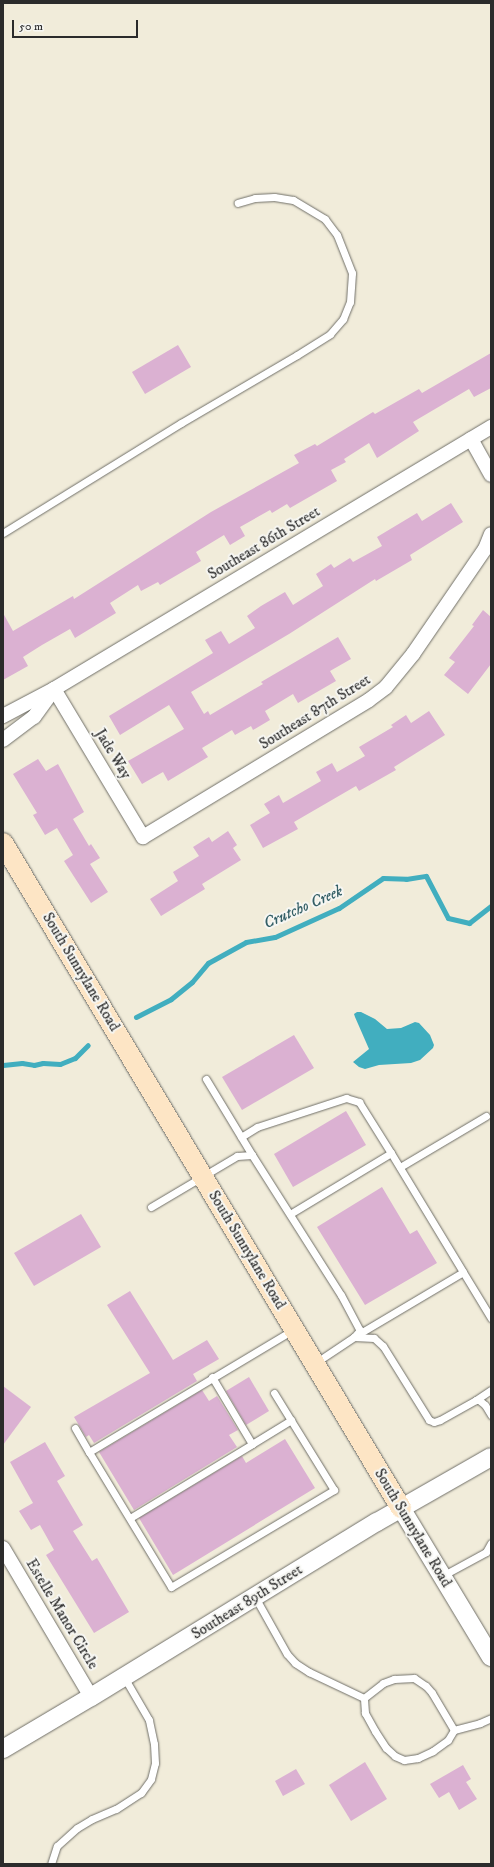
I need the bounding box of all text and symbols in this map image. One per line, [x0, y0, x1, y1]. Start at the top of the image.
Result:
scale bar [14, 12, 140, 38]
text: 50 m [19, 19, 43, 34]
street label: Southeast 86th Street [205, 502, 323, 584]
street label: Southeast 87th Street [256, 671, 374, 753]
street label: Jade Way [91, 726, 135, 782]
water label: Crutcho Creek [260, 881, 346, 933]
street label: South Sunnylane Road [39, 910, 123, 1034]
street label: South Sunnylane Road [205, 1188, 289, 1312]
street label: South Sunnylane Road [371, 1466, 455, 1590]
street label: Estelle Manor Circle [22, 1556, 102, 1672]
street label: Southeast 89th Street [188, 1561, 306, 1643]

